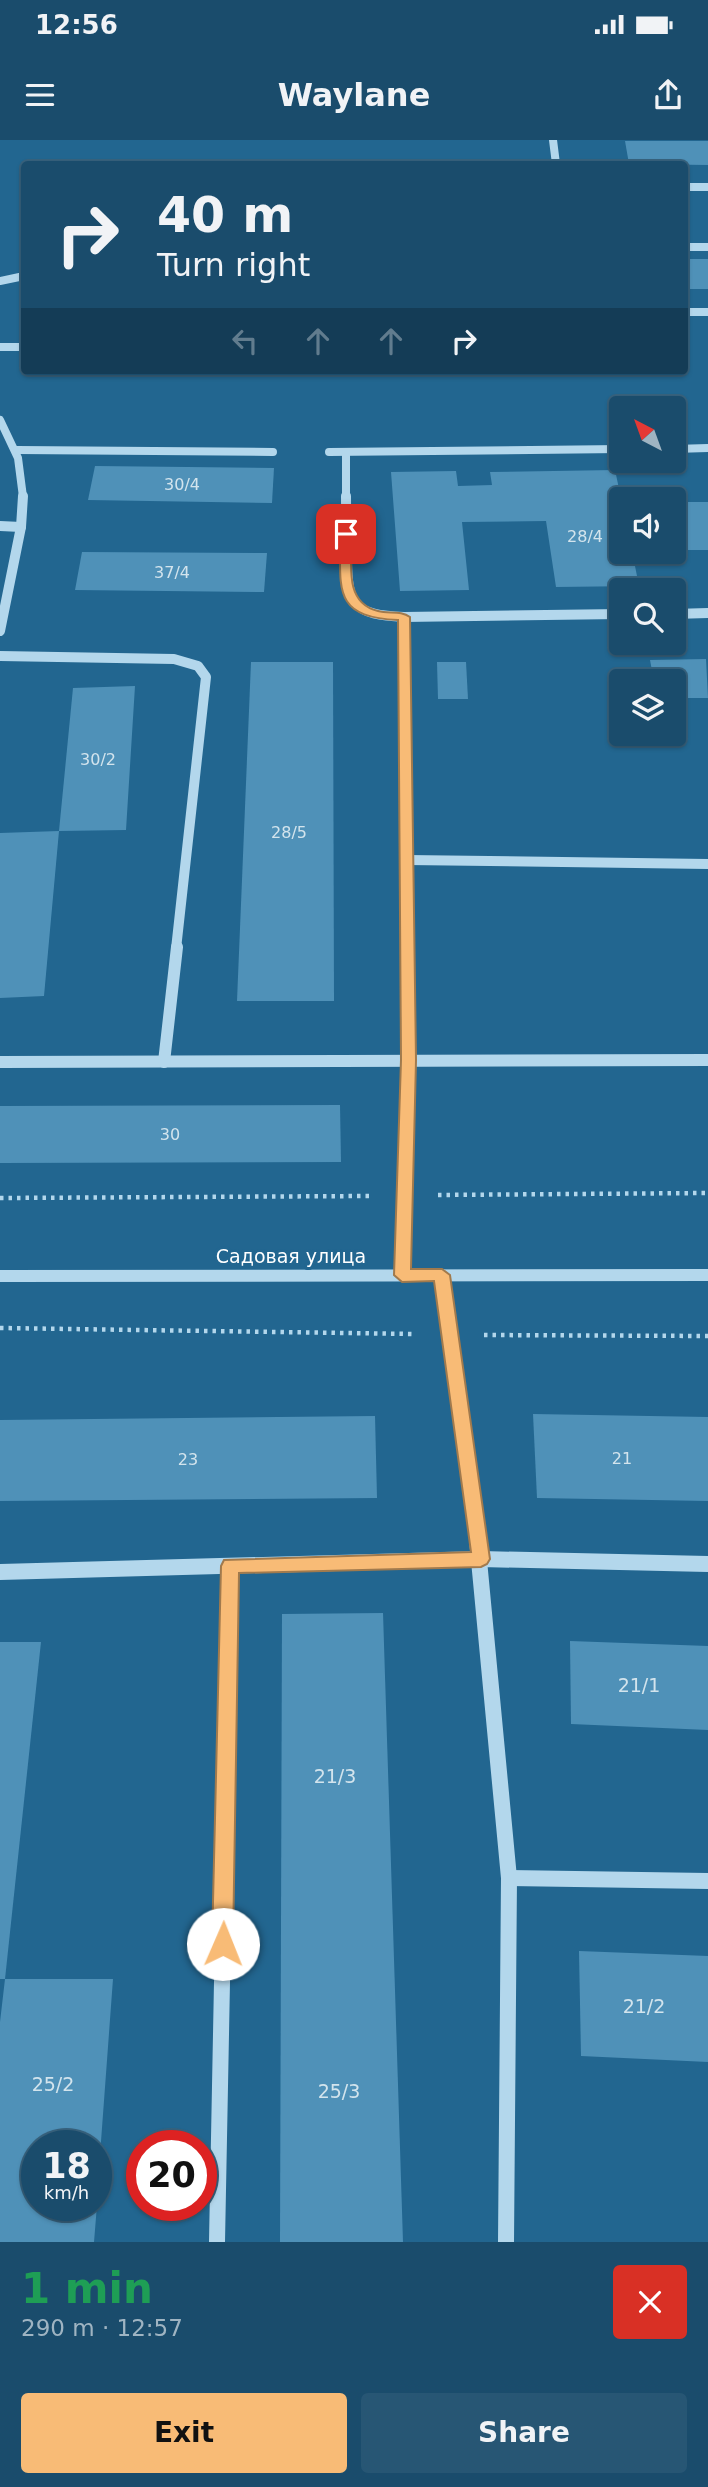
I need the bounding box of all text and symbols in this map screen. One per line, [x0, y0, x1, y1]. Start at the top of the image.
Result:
text: 12:56 [35, 10, 118, 40]
icon: menu [21, 76, 59, 114]
text: Waylane [278, 76, 430, 114]
icon: share [649, 76, 687, 114]
text: 40 m [157, 187, 293, 244]
icon: right [42, 189, 133, 280]
text: Turn right [157, 246, 310, 284]
icon: left [226, 322, 264, 360]
icon: ahead [299, 322, 337, 360]
icon: ahead [372, 322, 410, 360]
icon: right [445, 322, 483, 360]
north arrow [609, 396, 686, 472]
map controls [609, 396, 686, 746]
house number: 30/4 [164, 475, 200, 494]
button: sound [609, 487, 686, 564]
pin [316, 504, 376, 564]
icon: arrive [327, 515, 365, 553]
house number: 28/4 [567, 527, 603, 546]
house number: 37/4 [154, 563, 190, 582]
button: search [609, 578, 686, 655]
button: layers [609, 669, 686, 746]
house number: 30/2 [80, 750, 116, 769]
house number: 28/5 [271, 823, 307, 842]
house number: 30 [160, 1125, 180, 1144]
street label: Садовая улица [216, 1245, 366, 1267]
house number: 21 [612, 1449, 632, 1468]
house number: 23 [178, 1450, 198, 1469]
house number: 21/1 [618, 1674, 660, 1696]
house number: 21/3 [314, 1765, 356, 1787]
position arrow [186, 1907, 260, 1981]
house number: 21/2 [623, 1995, 665, 2017]
house number: 25/2 [32, 2073, 74, 2095]
house number: 25/3 [318, 2080, 360, 2102]
speed limit sign: 20 [126, 2130, 217, 2221]
text: 18 [42, 2146, 91, 2186]
text: km/h [44, 2182, 89, 2203]
text: 1 min [21, 2264, 153, 2313]
button: close [613, 2265, 687, 2339]
text: 290 m · 12:57 [21, 2315, 183, 2341]
button: Exit [21, 2393, 347, 2473]
button: Share [361, 2393, 687, 2473]

